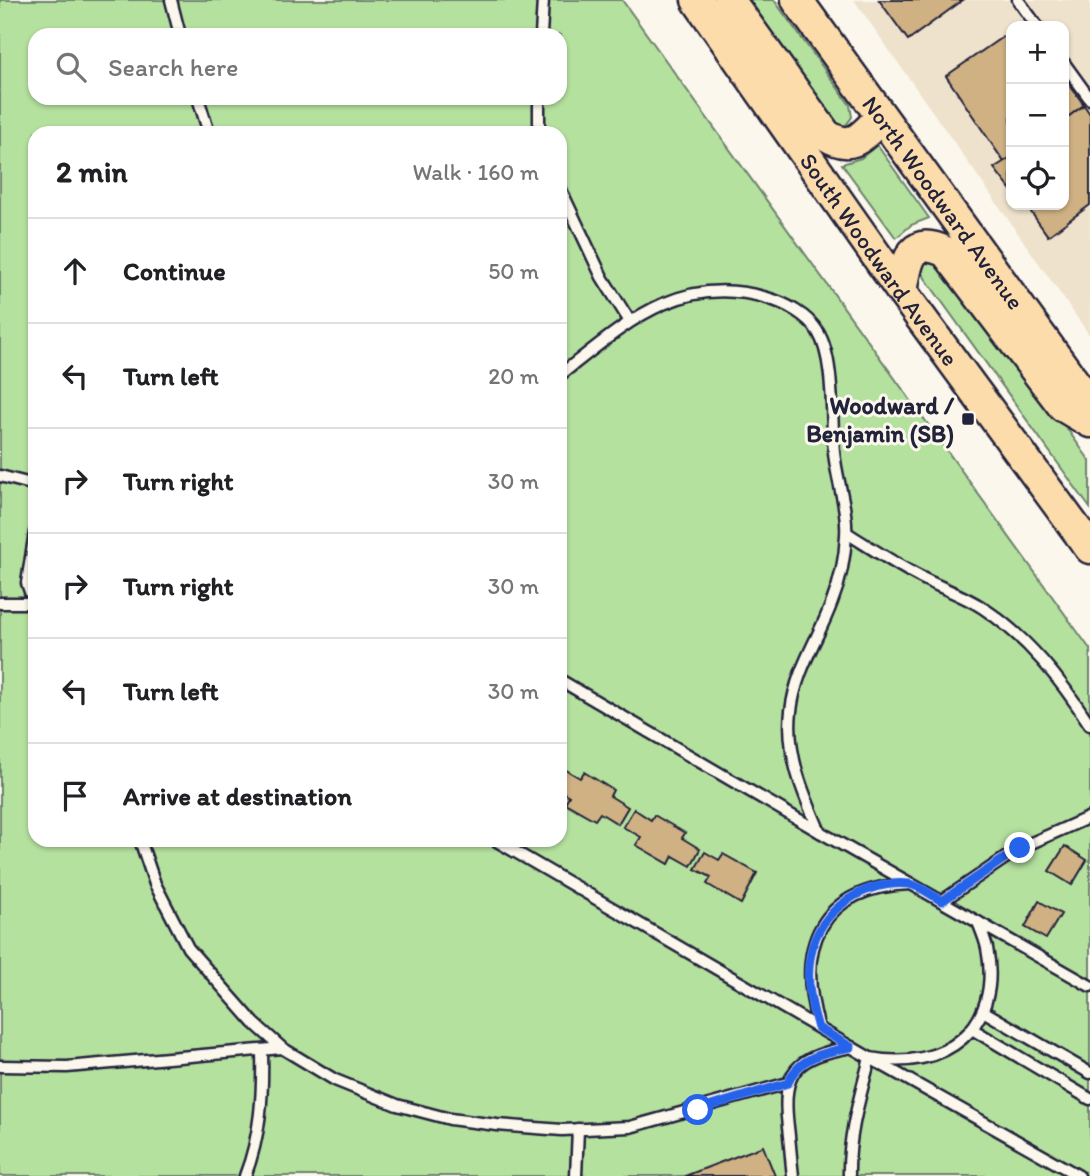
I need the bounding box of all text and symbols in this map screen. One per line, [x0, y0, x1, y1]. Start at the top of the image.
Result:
map controls [1006, 21, 1069, 210]
button: + [1006, 21, 1069, 84]
search box [28, 28, 567, 105]
icon: search [52, 48, 90, 86]
text: Search here [108, 51, 238, 83]
button: − [1006, 84, 1069, 147]
street label: North Woodward Avenue [857, 90, 1031, 315]
street label: South Woodward Avenue [794, 147, 966, 371]
button: locate [1006, 147, 1069, 210]
text: 2 min [56, 153, 127, 190]
text: Walk · 160 m [413, 158, 539, 186]
icon: ahead [56, 252, 94, 290]
text: Continue [123, 255, 226, 287]
text: 50 m [488, 257, 539, 285]
icon: left [56, 357, 94, 395]
text: Turn left [123, 360, 219, 392]
text: 20 m [488, 362, 539, 390]
place label: Woodward / Benjamin (SB) [806, 391, 955, 449]
marker: Woodward / Benjamin (SB) [960, 411, 976, 427]
icon: right [56, 462, 94, 500]
text: Turn right [123, 465, 234, 497]
text: 30 m [488, 467, 539, 495]
icon: right [56, 567, 94, 605]
text: Turn right [123, 570, 234, 602]
text: 30 m [488, 572, 539, 600]
icon: left [56, 672, 94, 710]
text: Turn left [123, 675, 219, 707]
text: 30 m [488, 677, 539, 705]
icon: arrive [56, 777, 94, 815]
text: Arrive at destination [123, 780, 352, 812]
route end [1004, 832, 1035, 863]
route start [682, 1094, 713, 1125]

